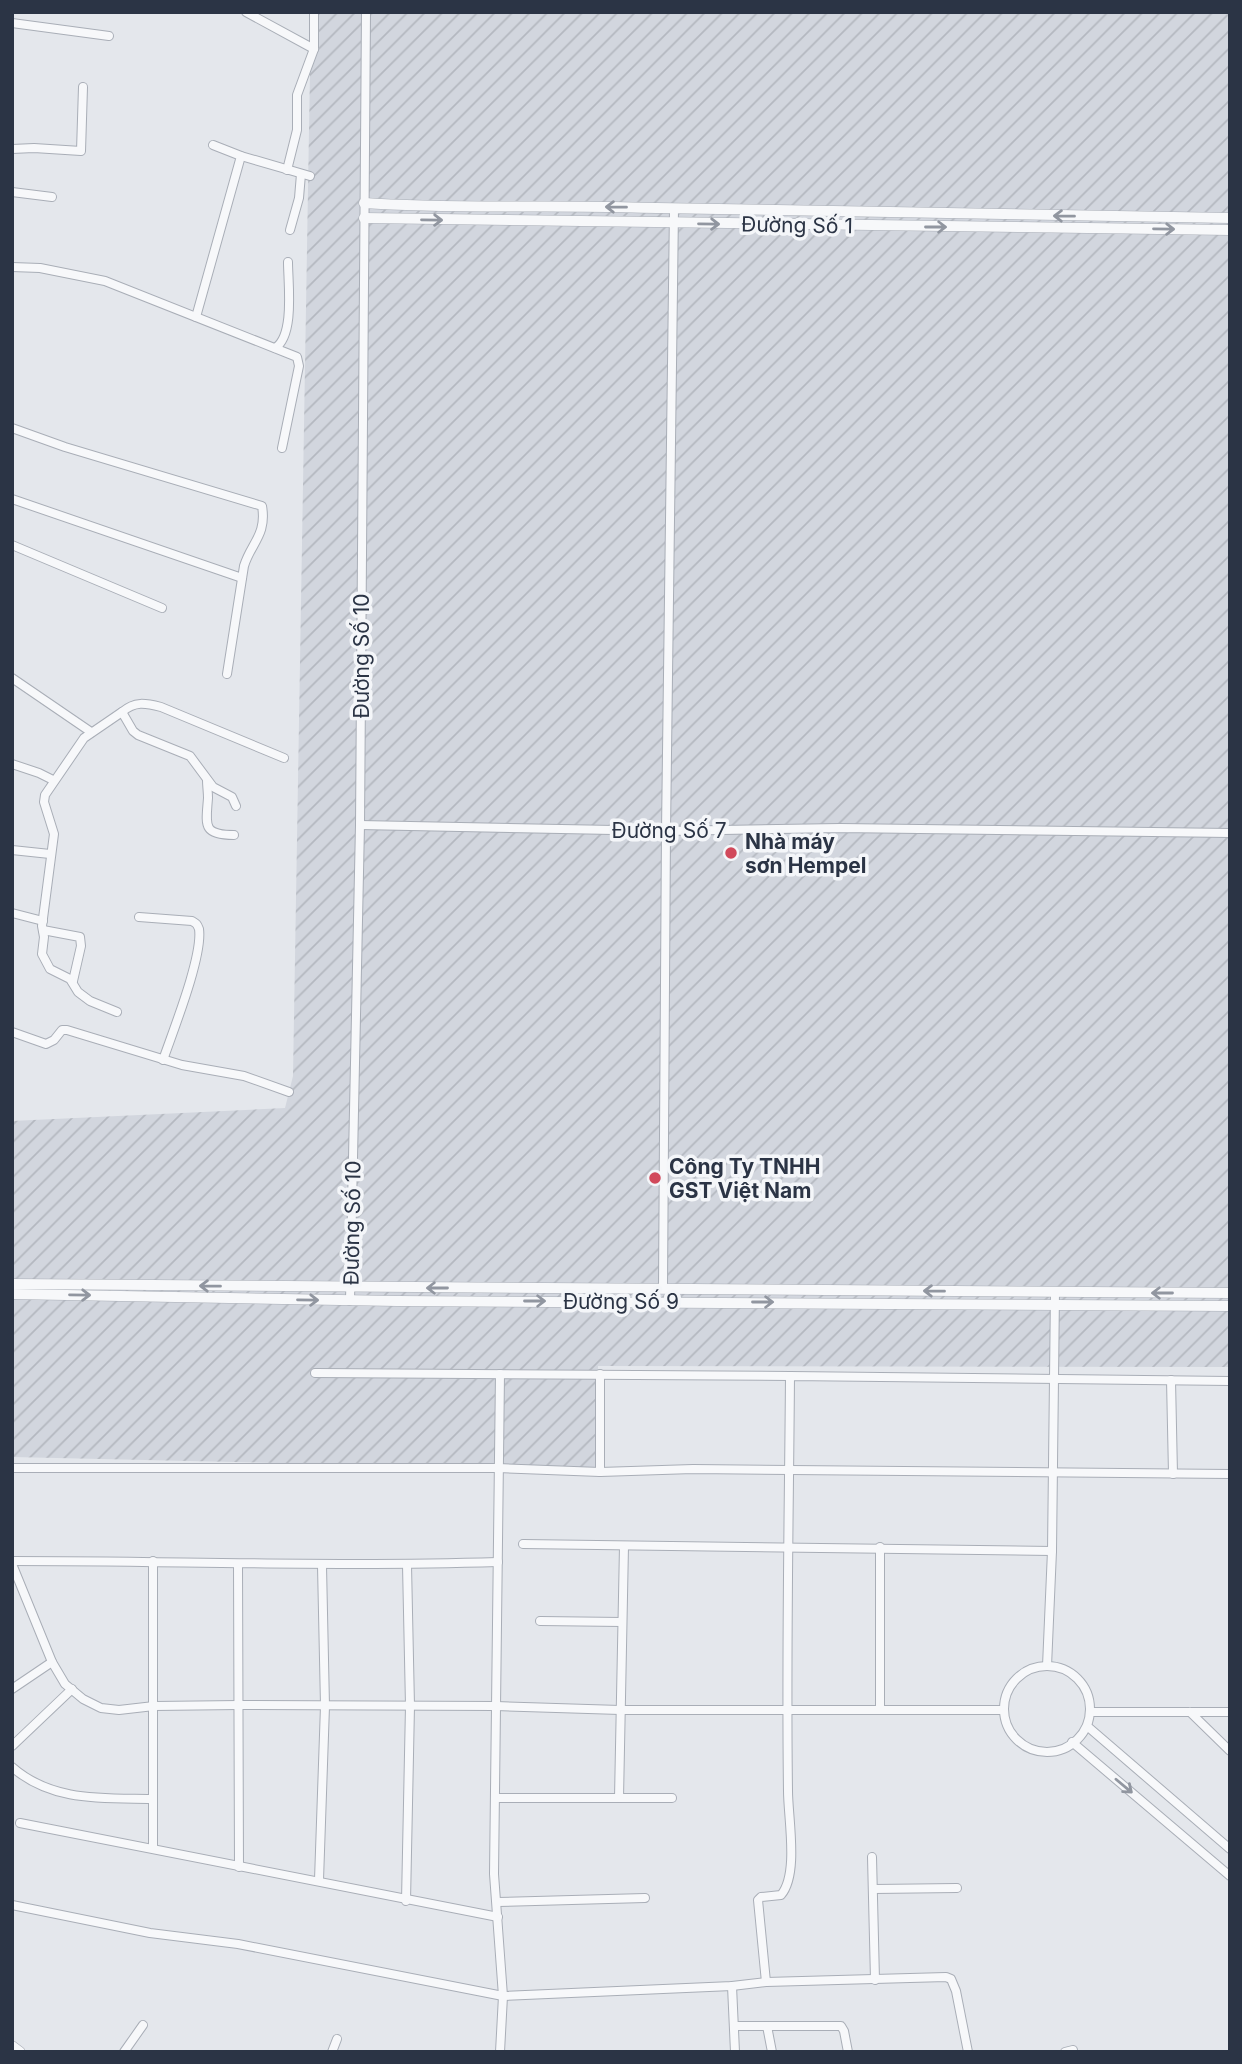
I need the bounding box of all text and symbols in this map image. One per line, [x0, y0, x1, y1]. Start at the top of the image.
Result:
one-way arrow [604, 200, 627, 214]
one-way arrow [1052, 209, 1075, 223]
street label: Đường Số 1 [741, 212, 853, 238]
one-way arrow [420, 214, 443, 227]
one-way arrow [697, 217, 720, 231]
one-way arrow [924, 220, 947, 234]
one-way arrow [1152, 222, 1175, 236]
street label: Đường Số 10 [349, 594, 374, 718]
street label: Đường Số 7 [611, 818, 727, 843]
place label: Nhà máy sơn Hempel [745, 829, 866, 878]
marker: Nhà máy sơn Hempel [723, 845, 739, 861]
place label: Công Ty TNHH GST Việt Nam [669, 1154, 820, 1203]
street label: Đường Số 10 [338, 1160, 366, 1286]
marker: Công Ty TNHH GST Việt Nam [647, 1170, 663, 1186]
one-way arrow [198, 1279, 221, 1293]
one-way arrow [426, 1281, 449, 1295]
one-way arrow [923, 1284, 946, 1298]
one-way arrow [1150, 1286, 1173, 1300]
one-way arrow [69, 1289, 92, 1302]
street label: Đường Số 9 [563, 1289, 679, 1314]
one-way arrow [296, 1293, 319, 1307]
one-way arrow [524, 1294, 547, 1308]
one-way arrow [751, 1295, 774, 1309]
one-way arrow [1115, 1778, 1133, 1794]

